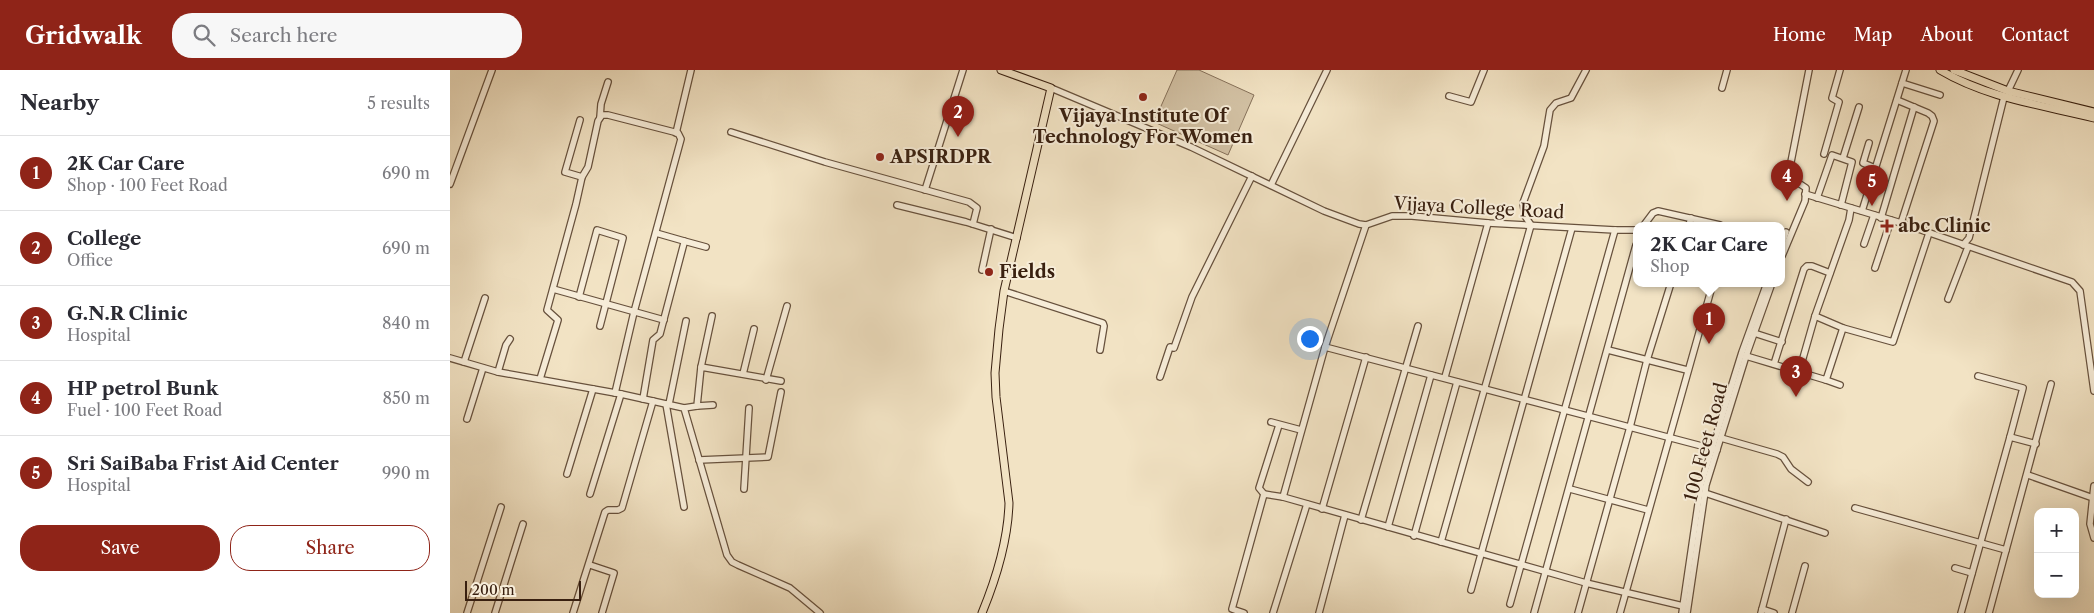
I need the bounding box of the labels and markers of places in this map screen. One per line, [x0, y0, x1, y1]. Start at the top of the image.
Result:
marker: Vijaya Institute Of Technology For Women [1137, 91, 1149, 103]
pin: 2 [942, 96, 974, 137]
place label: Vijaya Institute Of Technology For Women [1033, 105, 1254, 148]
place label: APSIRDPR [889, 146, 992, 168]
marker: APSIRDPR [874, 151, 886, 163]
pin: 4 [1771, 160, 1803, 201]
pin: 5 [1856, 165, 1888, 206]
place label: abc Clinic [1898, 215, 1991, 237]
marker: abc Clinic [1880, 219, 1894, 233]
place label: Fields [999, 261, 1055, 283]
marker: Fields [983, 266, 995, 278]
pin: 1 [1693, 303, 1725, 344]
pin: 3 [1780, 356, 1812, 397]

